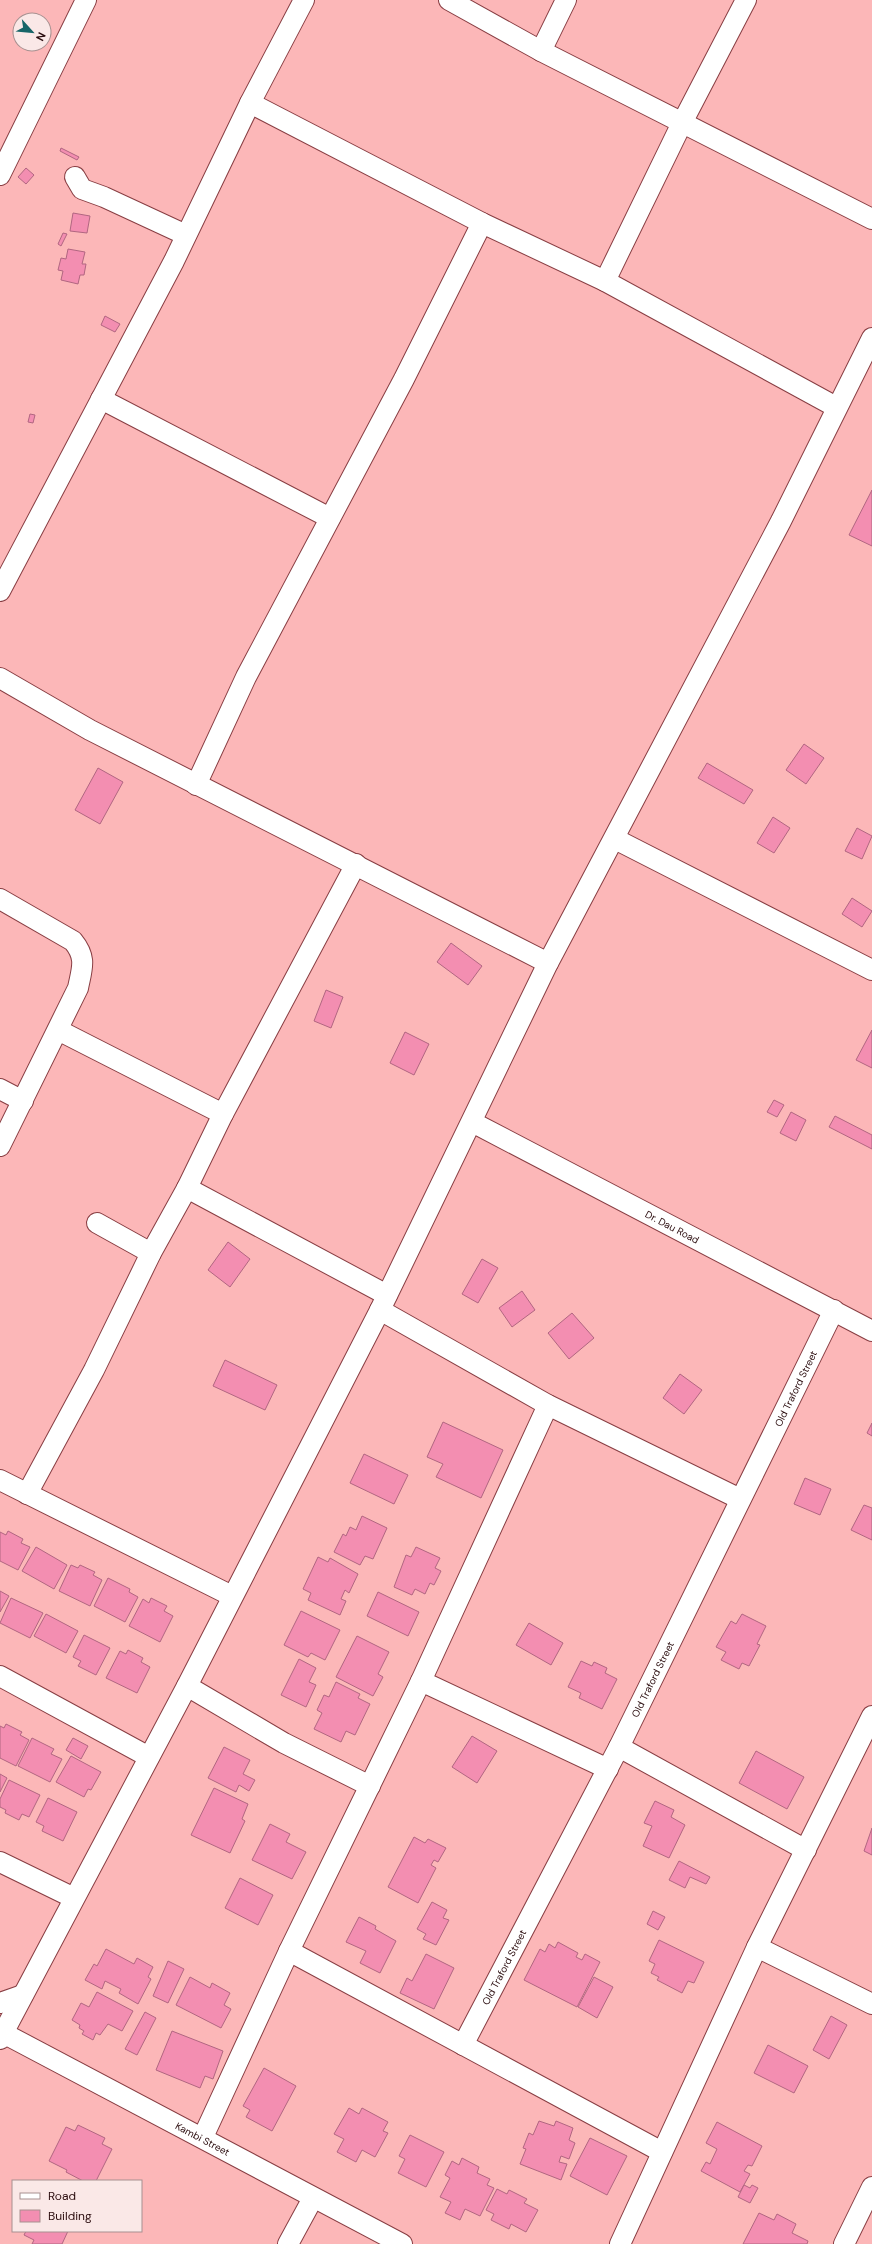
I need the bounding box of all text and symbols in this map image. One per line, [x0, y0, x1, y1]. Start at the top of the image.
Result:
north arrow [12, 12, 52, 52]
text: N [33, 30, 49, 43]
street label: Dr. Dau Road [643, 1207, 701, 1246]
street label: Old Traford Street [771, 1348, 820, 1429]
street label: Old Traford Street [628, 1639, 677, 1719]
street label: Old Traford Street [479, 1927, 529, 2007]
street label: Kambi Street [173, 2119, 232, 2158]
legend [12, 2180, 142, 2232]
text: Road [48, 2188, 76, 2204]
text: Building [48, 2208, 92, 2224]

